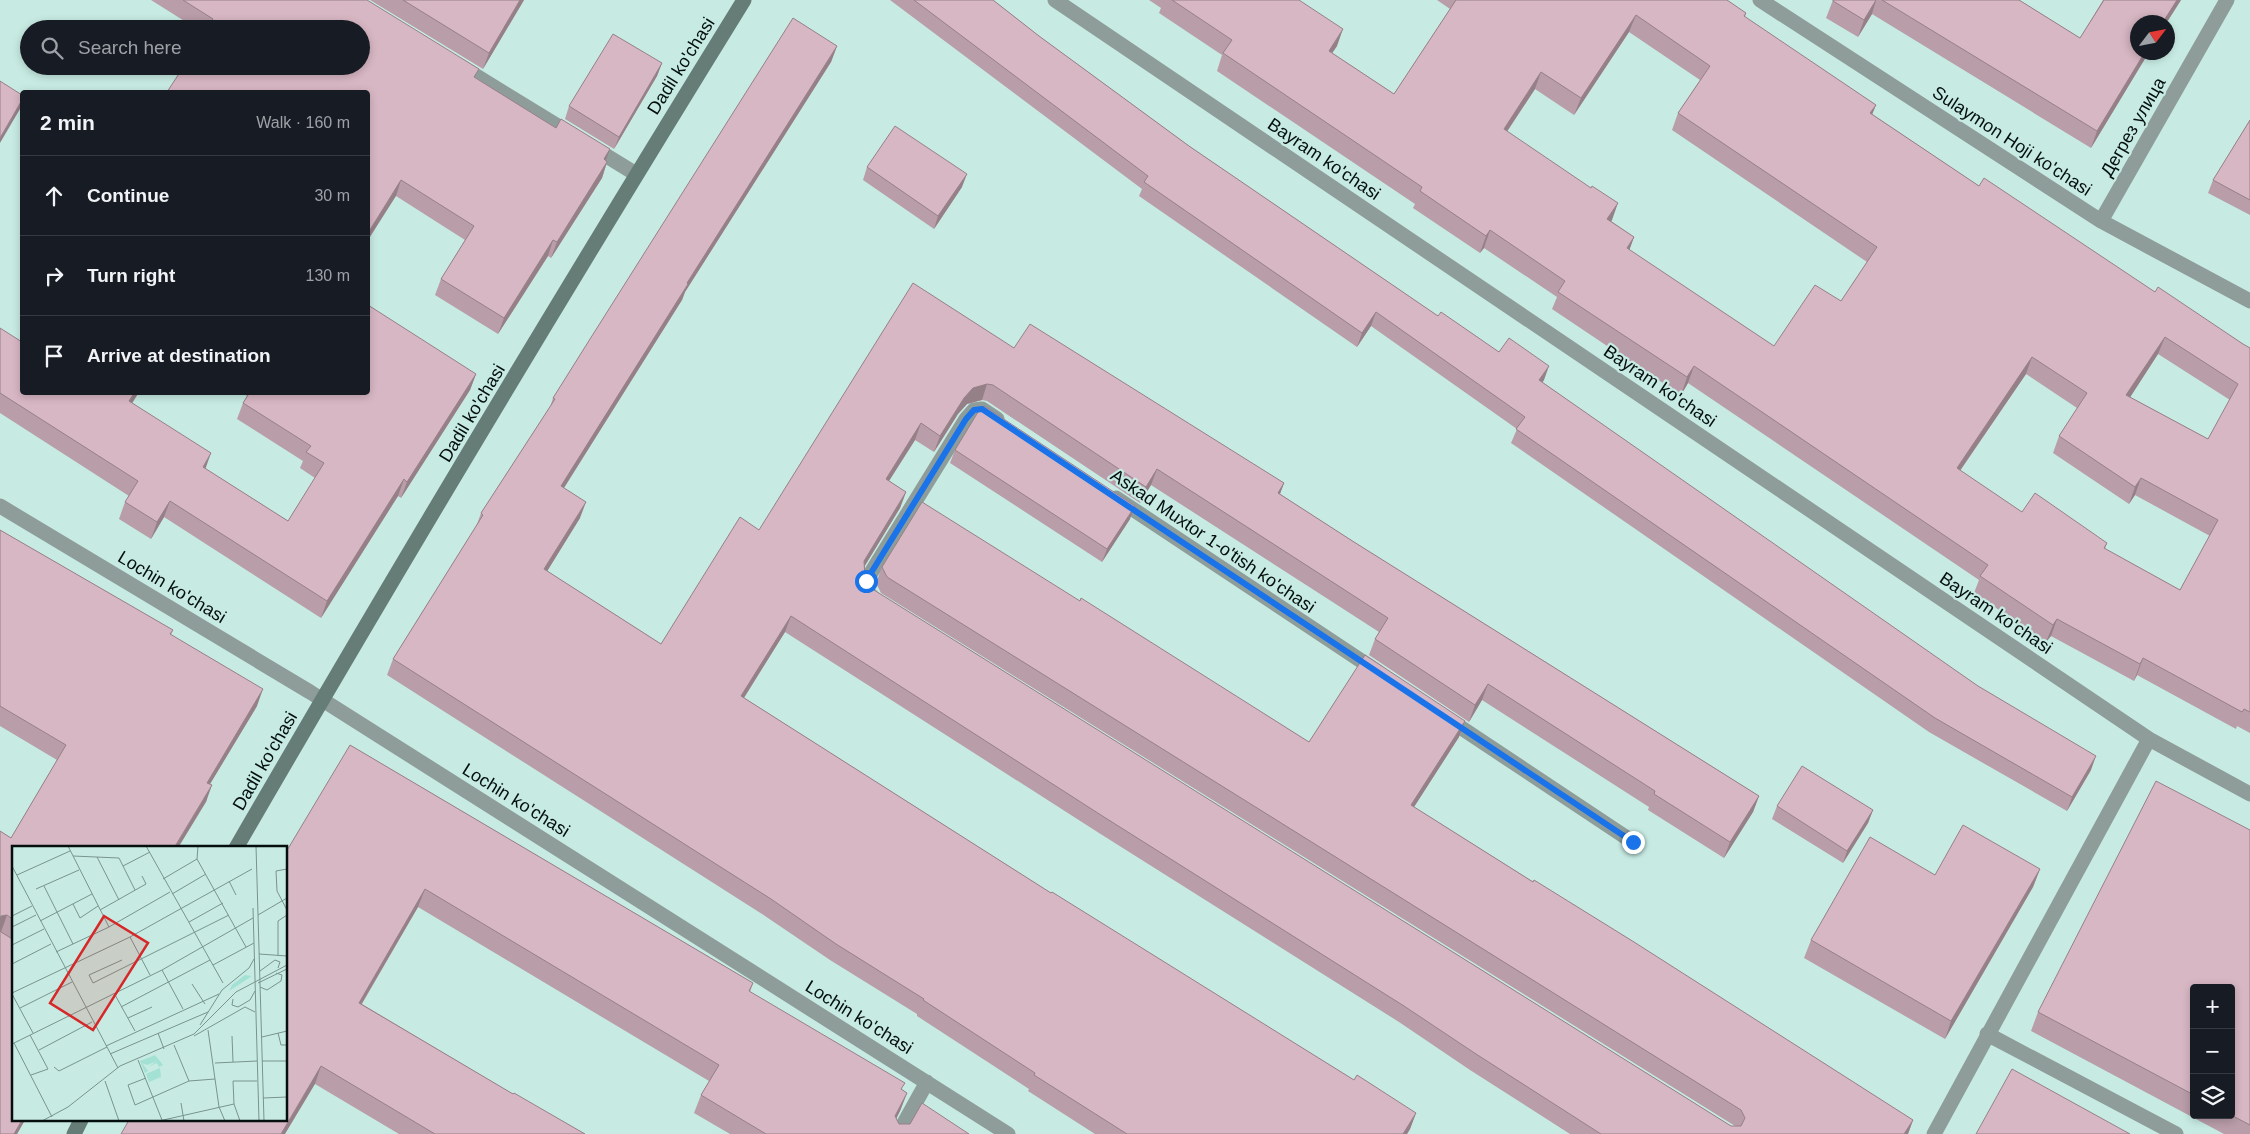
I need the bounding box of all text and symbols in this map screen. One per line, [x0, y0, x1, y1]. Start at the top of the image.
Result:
street label: Dadil ko'chasi [643, 14, 719, 118]
north arrow [2130, 15, 2175, 60]
search box [20, 20, 370, 75]
icon: search [38, 34, 66, 62]
text: Search here [78, 37, 182, 58]
street label: Дегрез улица [2097, 73, 2170, 180]
street label: Sulaymon Hoji ko'chasi [1929, 82, 2095, 200]
text: 2 min [40, 111, 95, 134]
text: Walk · 160 m [256, 114, 350, 131]
street label: Bayram ko'chasi [1264, 114, 1384, 204]
icon: ahead [40, 182, 68, 210]
text: Continue [87, 185, 169, 206]
text: 30 m [314, 187, 350, 204]
icon: right [40, 262, 68, 290]
text: Turn right [87, 265, 175, 286]
text: 130 m [306, 267, 350, 284]
street label: Bayram ko'chasi [1600, 341, 1720, 431]
icon: arrive [40, 342, 68, 370]
text: Arrive at destination [87, 345, 271, 366]
street label: Dadil ko'chasi [435, 360, 509, 466]
street label: Askad Muxtor 1-o'tish ko'chasi [1107, 465, 1319, 617]
street label: Lochin ko'chasi [114, 547, 230, 627]
street label: Bayram ko'chasi [1936, 568, 2056, 658]
route start [855, 570, 878, 593]
street label: Dadil ko'chasi [229, 708, 301, 814]
street label: Lochin ko'chasi [459, 759, 573, 841]
route end [1622, 831, 1645, 854]
inset map [12, 846, 288, 1122]
street label: Lochin ko'chasi [802, 976, 916, 1058]
map controls [2190, 984, 2235, 1119]
button: + [2190, 984, 2235, 1029]
button: − [2190, 1029, 2235, 1074]
button: layers [2190, 1074, 2235, 1119]

